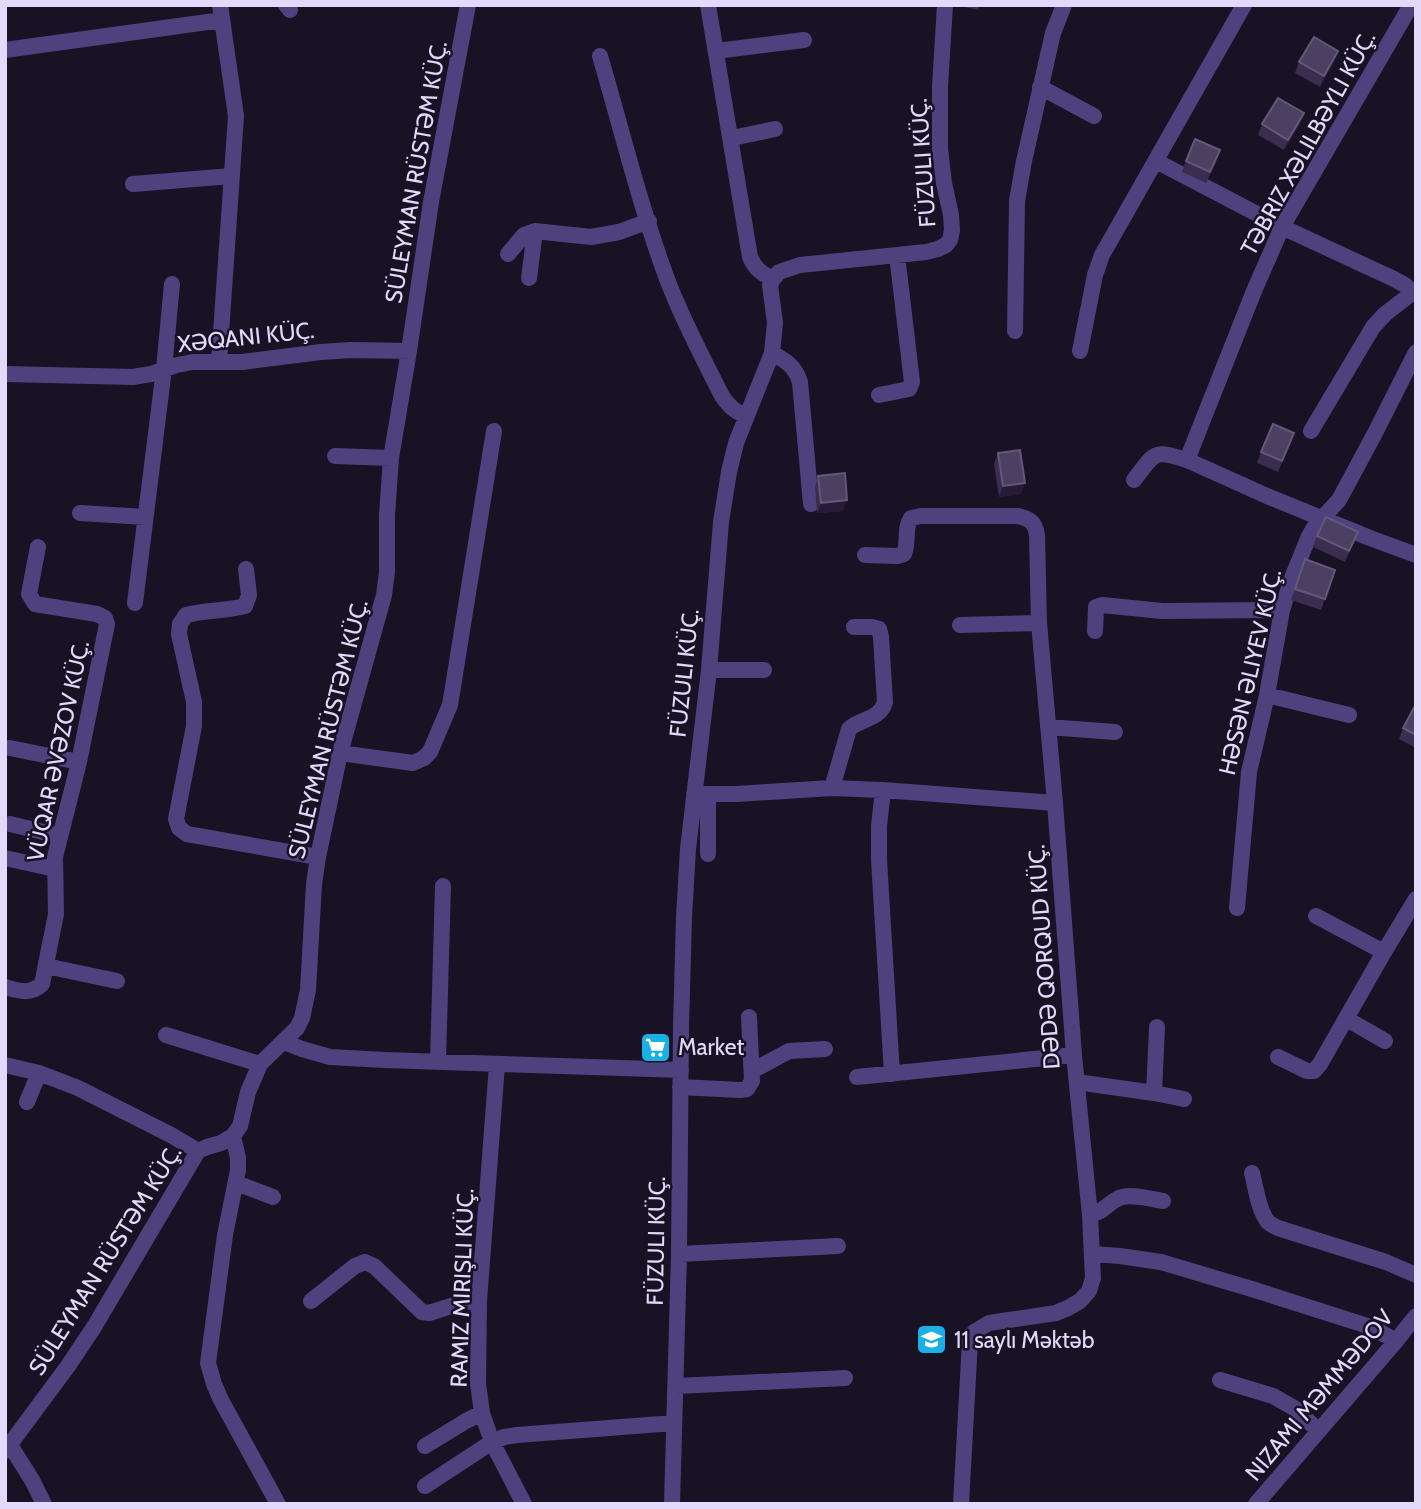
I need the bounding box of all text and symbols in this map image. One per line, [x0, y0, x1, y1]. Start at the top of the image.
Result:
street label: TƏBRIZ XƏLILBƏYLI KÜÇ. [1235, 26, 1381, 260]
street label: SÜLEYMAN RÜSTƏM KÜÇ. [379, 39, 453, 305]
street label: FÜZULI KÜÇ. [905, 98, 941, 228]
street label: XƏQANI KÜÇ. [176, 316, 316, 358]
street label: HƏSƏN ƏLIYEV KÜÇ. [1213, 566, 1287, 778]
street label: SÜLEYMAN RÜSTƏM KÜÇ. [282, 597, 374, 861]
street label: FÜZULI KÜÇ. [663, 607, 705, 739]
street label: VÜQAR ƏVƏZOV KÜÇ. [21, 638, 95, 864]
street label: DƏDƏ QORQUD KÜÇ. [1022, 844, 1066, 1070]
supermarket icon: Market [638, 1030, 672, 1064]
place label: Market [678, 1033, 744, 1061]
street label: SÜLEYMAN RÜSTƏM KÜÇ. [23, 1140, 187, 1380]
street label: FÜZULI KÜÇ. [641, 1176, 671, 1306]
street label: RAMIZ MIRIŞLI KÜÇ. [445, 1188, 479, 1388]
street label: NIZAMI MƏMMƏDOV [1239, 1304, 1399, 1486]
school or university icon: 11 saylı Məktəb [914, 1323, 948, 1357]
place label: 11 saylı Məktəb [954, 1326, 1095, 1354]

